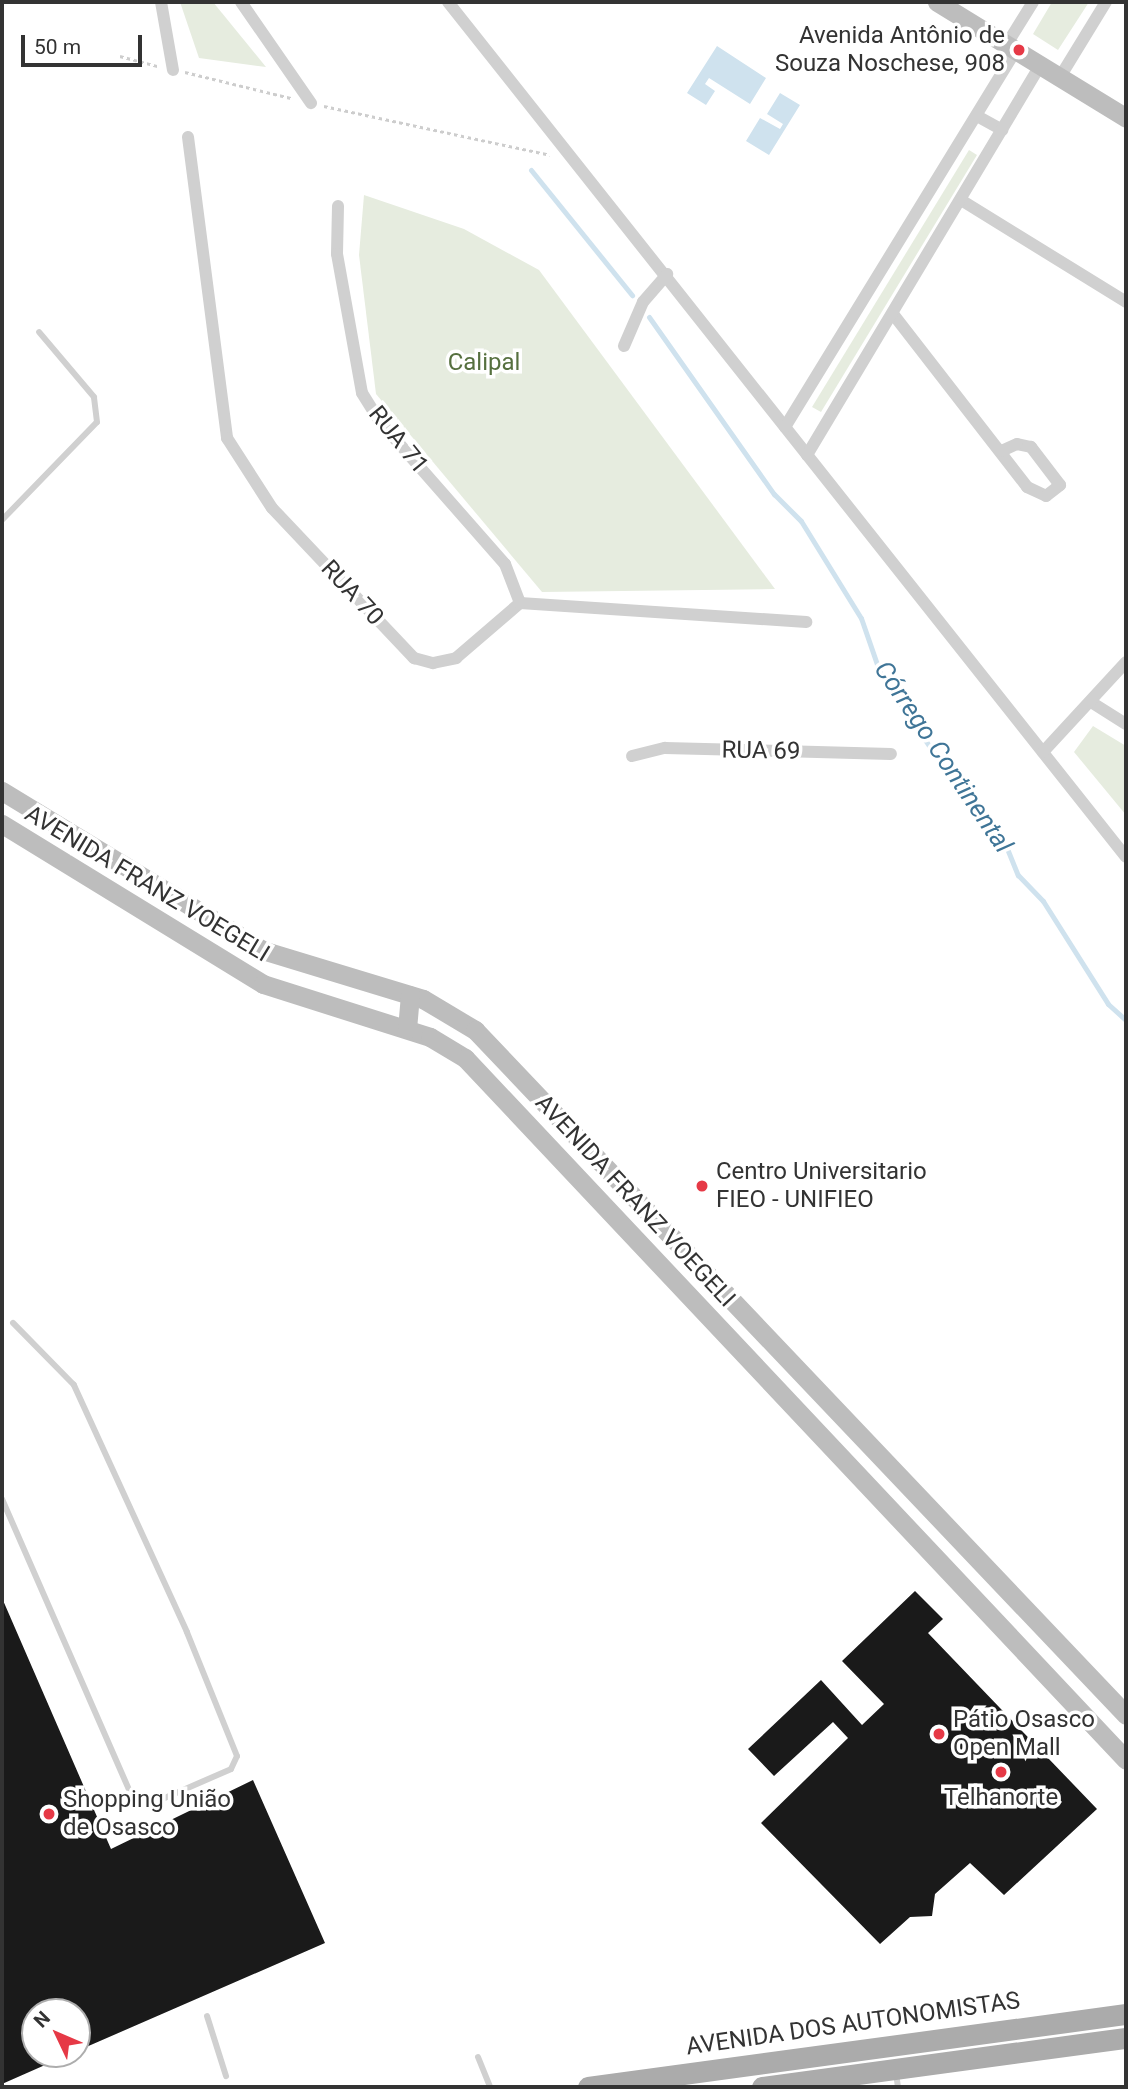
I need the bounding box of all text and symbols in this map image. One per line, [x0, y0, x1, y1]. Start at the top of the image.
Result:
scale bar [24, 21, 145, 65]
place label: Avenida Antônio de Souza Noschese, 908 [775, 22, 1005, 78]
text: 50 m [34, 35, 81, 59]
marker: Avenida Antônio de Souza Noschese, 908 [1011, 42, 1027, 58]
park label: Calipal [448, 349, 520, 377]
street label: RUA 71 [362, 400, 434, 480]
street label: RUA 70 [315, 554, 389, 632]
water label: Córrego Continental [867, 655, 1019, 859]
street label: RUA 69 [721, 736, 801, 766]
street label: AVENIDA FRANZ VOEGELI [19, 799, 275, 969]
street label: AVENIDA FRANZ VOEGELI [529, 1089, 741, 1313]
place label: Centro Universitario FIEO - UNIFIEO [716, 1158, 927, 1214]
marker: Centro Universitario FIEO - UNIFIEO [694, 1178, 710, 1194]
place label: Pátio Osasco Open Mall [953, 1706, 1095, 1762]
marker: Pátio Osasco Open Mall [931, 1726, 947, 1742]
marker: Telhanorte [993, 1764, 1009, 1780]
place label: Telhanorte [944, 1784, 1058, 1812]
place label: Shopping União de Osasco [63, 1786, 231, 1842]
marker: Shopping União de Osasco [41, 1806, 57, 1822]
street label: AVENIDA DOS AUTONOMISTAS [684, 1986, 1022, 2062]
north arrow [21, 1998, 91, 2068]
text: N [29, 2007, 55, 2032]

